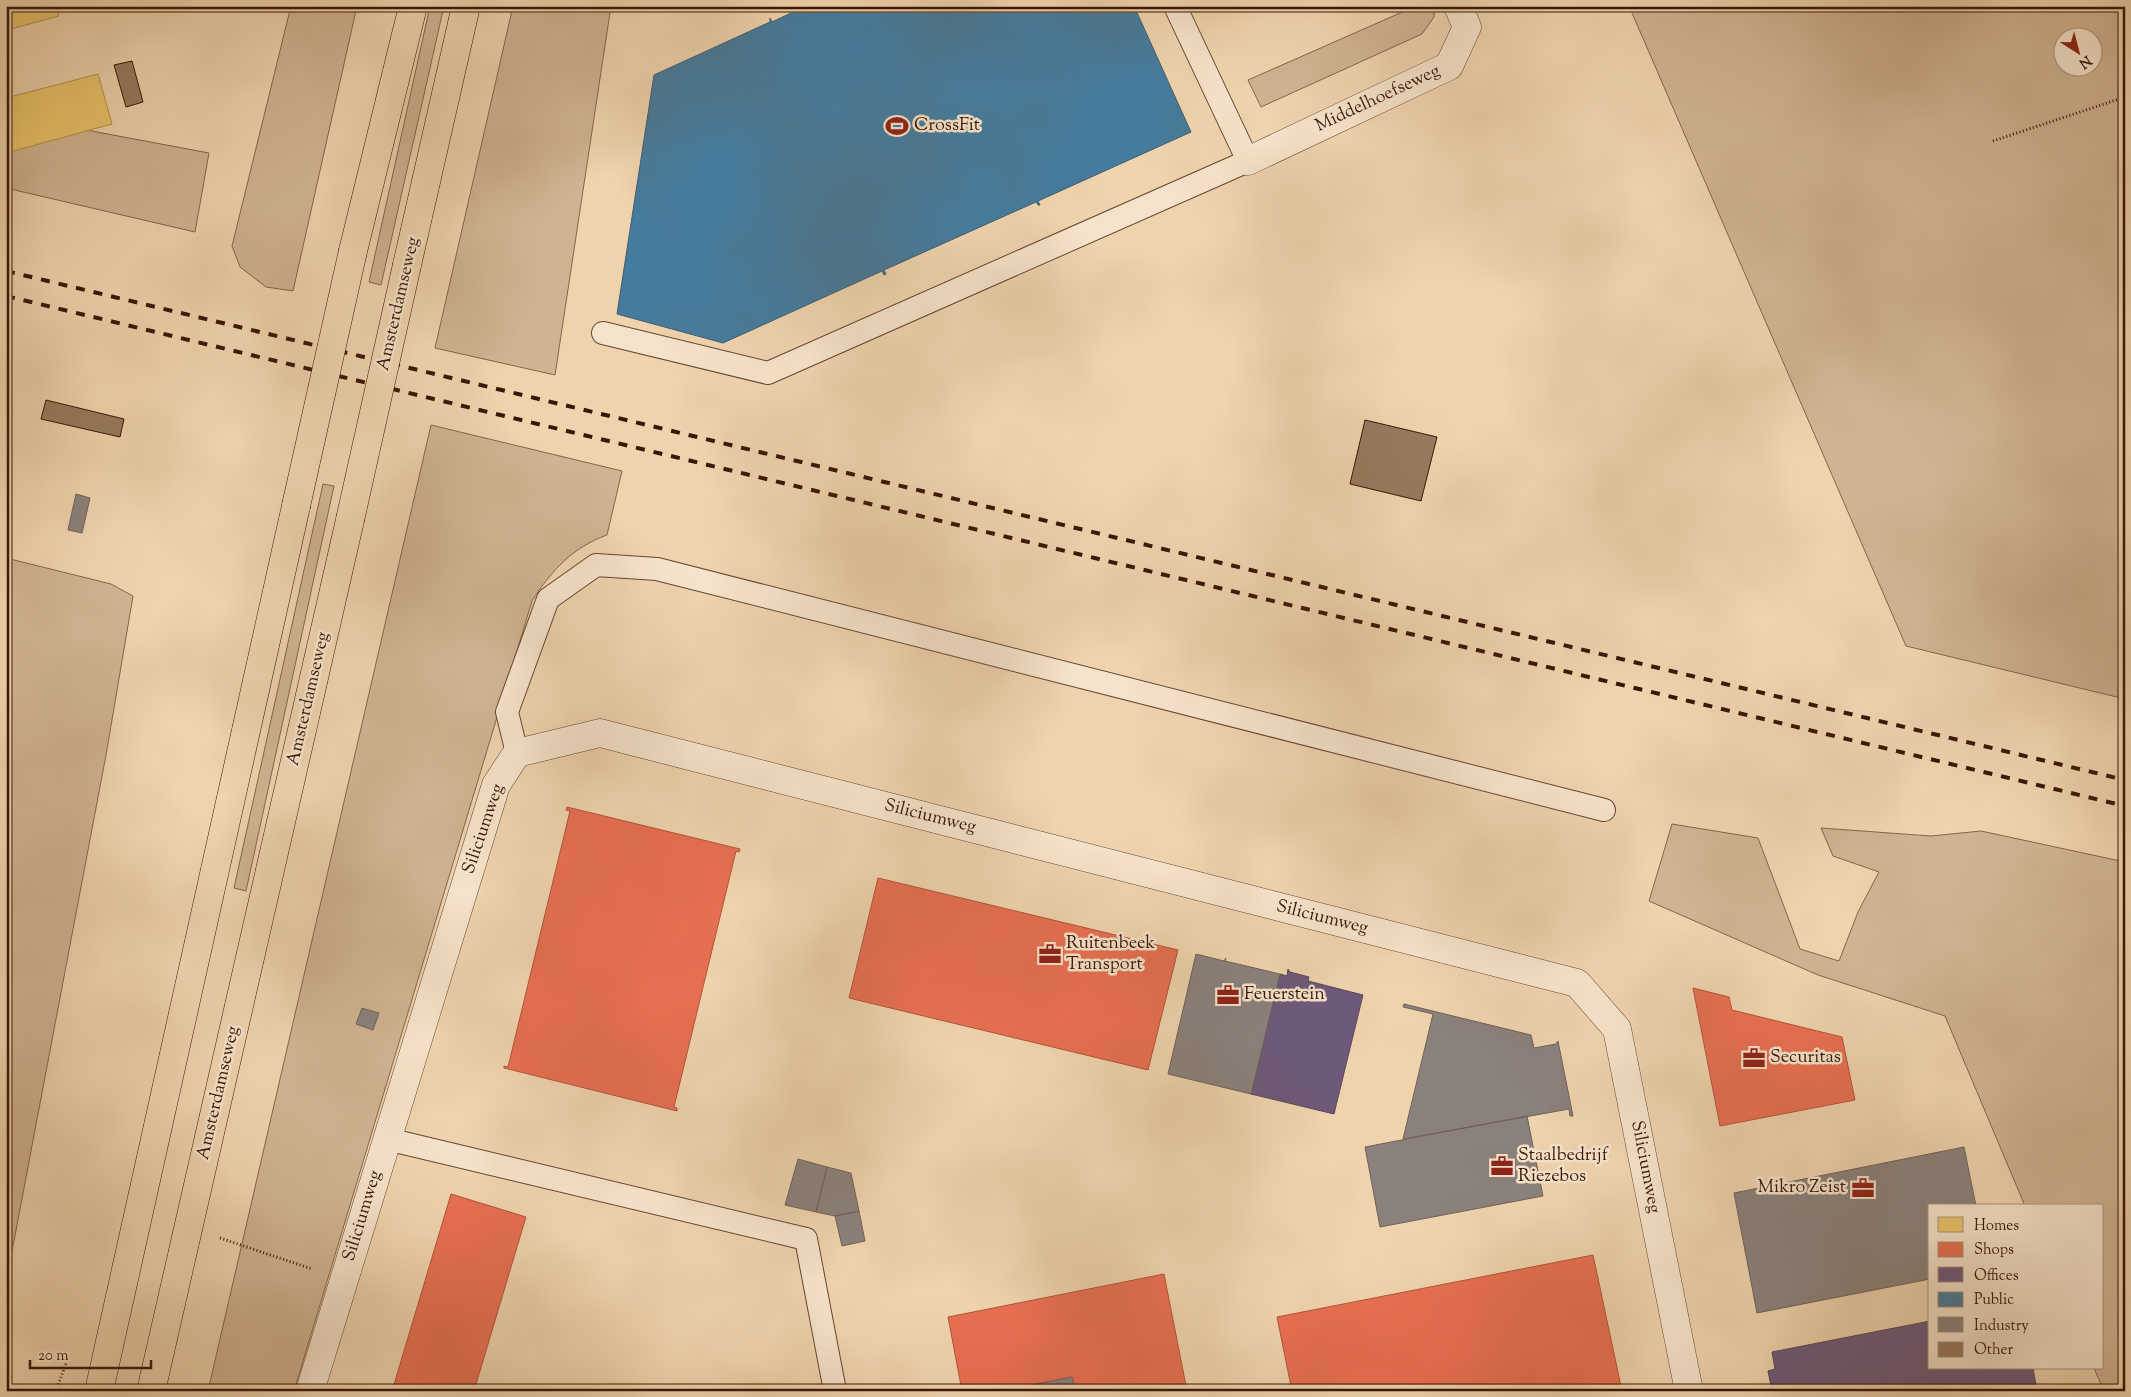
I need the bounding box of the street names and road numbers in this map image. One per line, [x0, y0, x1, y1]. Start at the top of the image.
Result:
street label: Middelhoefseweg [1311, 59, 1445, 139]
street label: Amsterdamseweg [371, 234, 427, 373]
street label: Amsterdamseweg [281, 629, 337, 768]
street label: Siliciumweg [456, 780, 512, 878]
street label: Siliciumweg [881, 793, 979, 841]
street label: Siliciumweg [1273, 894, 1371, 942]
street label: Amsterdamseweg [191, 1023, 247, 1162]
street label: Siliciumweg [1623, 1118, 1667, 1216]
street label: Siliciumweg [337, 1167, 389, 1265]

